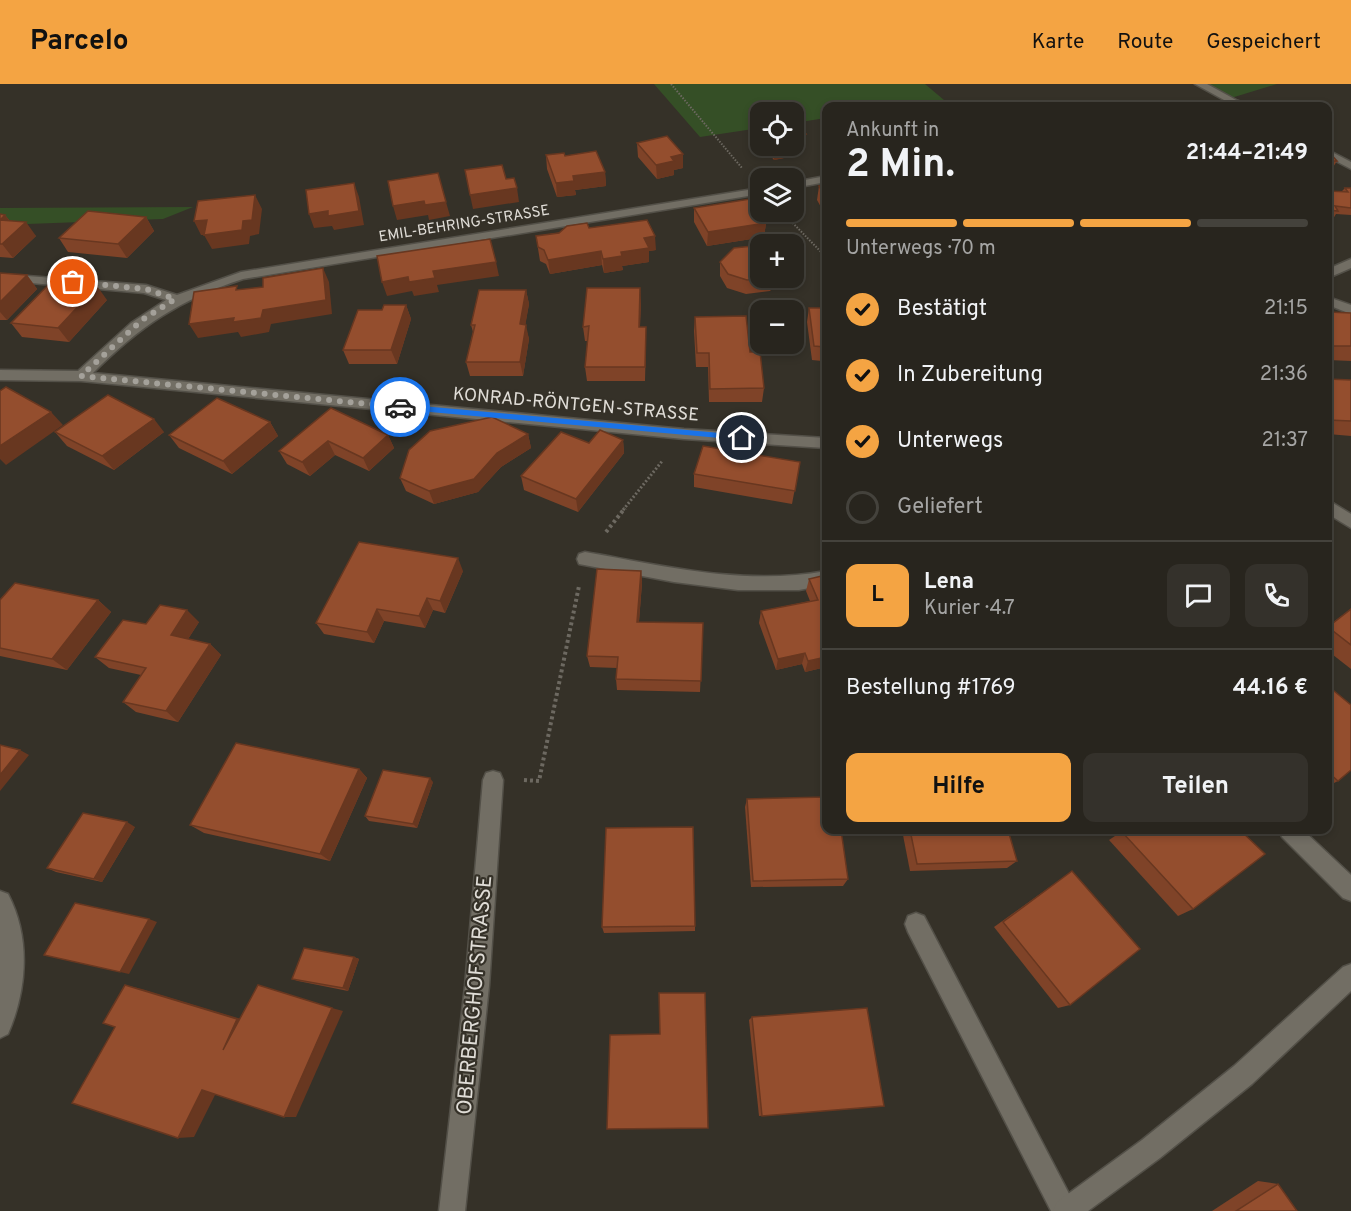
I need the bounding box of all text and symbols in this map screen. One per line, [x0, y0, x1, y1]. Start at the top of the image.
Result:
text: Parcelo [30, 24, 129, 60]
text: Karte [1032, 29, 1084, 56]
text: Route [1117, 29, 1173, 56]
text: Gespeichert [1206, 29, 1321, 56]
map controls [750, 102, 804, 354]
button: locate [750, 102, 804, 156]
text: Ankunft in [846, 118, 939, 144]
text: 21:44–21:49 [1186, 140, 1308, 167]
text: 2 Min. [846, 142, 955, 191]
button: layers [750, 168, 804, 222]
street label: EMIL-BEHRING-STRASSE [377, 202, 551, 247]
button: + [750, 234, 804, 288]
text: Unterwegs · 70 m [846, 236, 996, 262]
pin [47, 256, 98, 307]
icon: bag [56, 265, 89, 298]
icon: check [846, 293, 879, 326]
text: Bestätigt [897, 296, 987, 323]
text: 21:15 [1264, 296, 1308, 322]
button: − [750, 300, 804, 354]
icon: check [846, 359, 879, 392]
text: In Zubereitung [897, 362, 1043, 389]
text: 21:36 [1260, 362, 1308, 388]
courier [370, 377, 430, 437]
street label: KONRAD-RÖNTGEN-STRASSE [452, 381, 700, 428]
icon: car [384, 391, 417, 424]
pin [716, 412, 767, 463]
icon: home [725, 421, 758, 454]
icon: check [846, 425, 879, 458]
text: Unterwegs [897, 428, 1003, 455]
text: 21:37 [1262, 428, 1308, 454]
text: Geliefert [897, 494, 983, 521]
button: chat [1167, 564, 1230, 627]
button: phone [1245, 564, 1308, 627]
text: Lena [924, 569, 974, 596]
text: L [871, 582, 884, 609]
text: Kurier · 4.7 [924, 596, 1015, 622]
text: Bestellung #1769 [846, 675, 1016, 702]
text: 44.16 € [1233, 675, 1308, 702]
button: Hilfe [846, 753, 1071, 822]
button: Teilen [1083, 753, 1308, 822]
street label: OBERBERGHOFSTRASSE [452, 874, 499, 1116]

